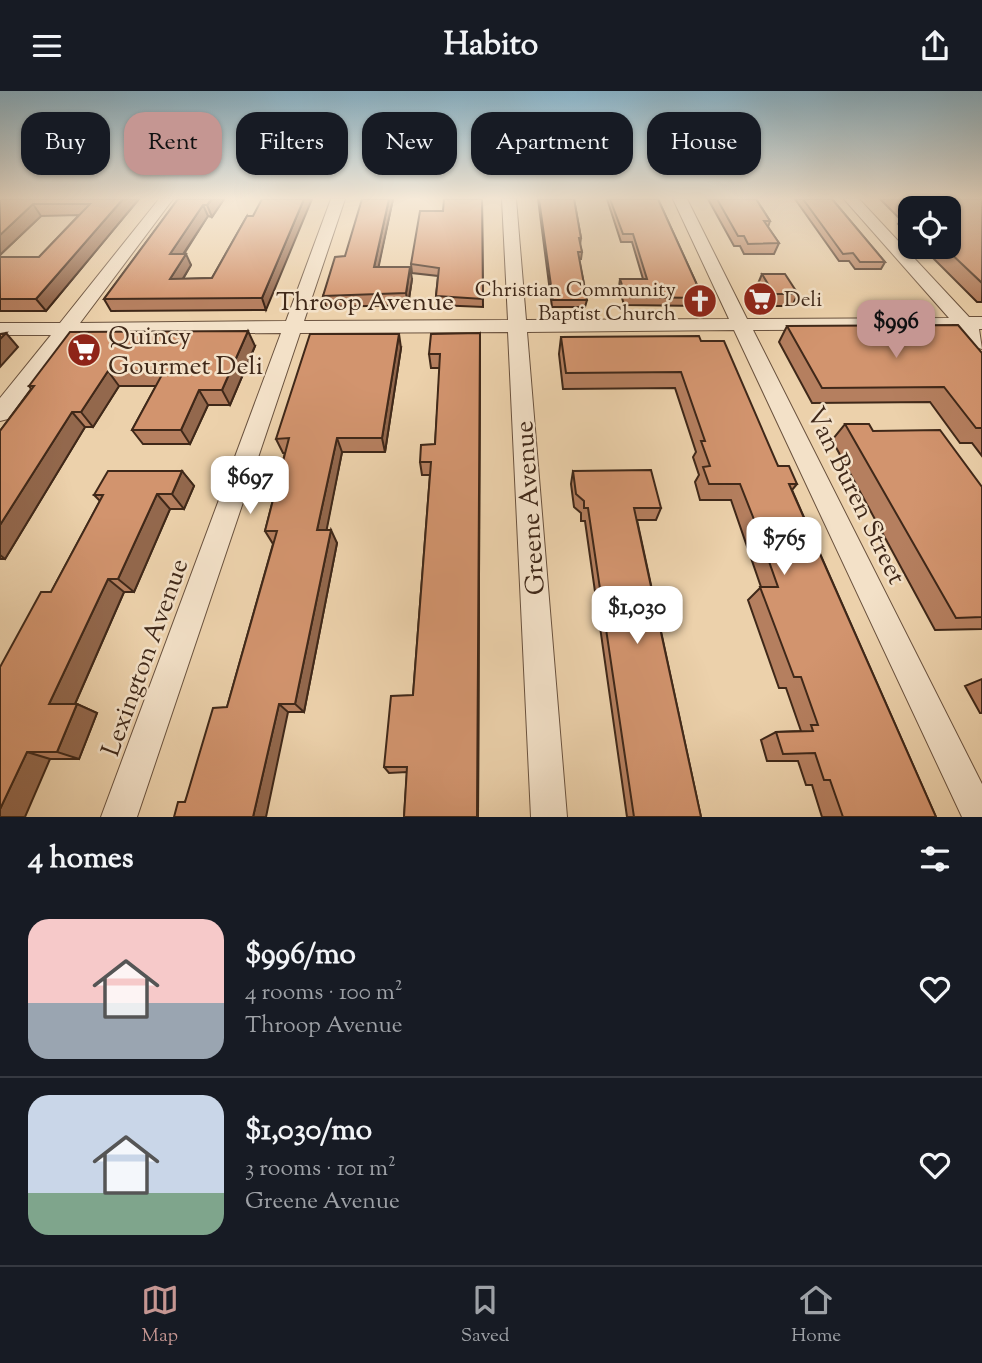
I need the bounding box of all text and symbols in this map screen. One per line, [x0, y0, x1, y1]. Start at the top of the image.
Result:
text: Habito [444, 23, 538, 69]
icon: menu [28, 27, 66, 65]
icon: share [916, 27, 954, 65]
chip: Buy [21, 112, 110, 175]
chip: Rent [124, 112, 222, 175]
chip: Filters [236, 112, 348, 175]
chip: New [362, 112, 457, 175]
chip: Apartment [471, 112, 633, 175]
chip: House [647, 112, 761, 175]
map controls [898, 196, 961, 259]
button: locate [898, 196, 961, 259]
place label: Christian Community Baptist Church [475, 276, 677, 330]
supermarket icon: Deli [741, 280, 779, 318]
church icon: Christian Community Baptist Church [681, 282, 719, 320]
street label: Throop Avenue [276, 285, 454, 322]
place label: Deli [784, 286, 822, 316]
pin: $996 [855, 301, 937, 360]
text: $996 [873, 306, 919, 339]
place label: Quincy Gourmet Deli [108, 319, 263, 386]
supermarket icon: Quincy Gourmet Deli [65, 331, 103, 369]
street label: Van Buren Street [796, 401, 914, 591]
street label: Greene Avenue [507, 419, 556, 596]
pin: $697 [209, 457, 291, 516]
text: $697 [227, 462, 273, 495]
pin: $765 [743, 517, 825, 577]
text: $765 [762, 523, 806, 556]
street label: Lexington Avenue [93, 554, 199, 762]
pin: $1,030 [580, 587, 694, 646]
text: $1,030 [608, 592, 666, 625]
text: 4 homes [28, 838, 134, 881]
icon: filters [916, 840, 954, 878]
text: $996/mo [245, 934, 356, 977]
icon: home [84, 947, 168, 1031]
icon: heart [916, 970, 954, 1008]
text: 4 rooms · 100 m² [245, 977, 403, 1010]
text: Throop Avenue [245, 1010, 403, 1043]
text: $1,030/mo [245, 1110, 372, 1153]
icon: home [84, 1123, 168, 1207]
icon: heart [916, 1146, 954, 1184]
text: 3 rooms · 101 m² [245, 1153, 396, 1186]
text: Greene Avenue [245, 1186, 400, 1219]
tab: Map [141, 1281, 179, 1350]
tab: Saved [461, 1281, 509, 1350]
tab: Home [791, 1281, 841, 1350]

